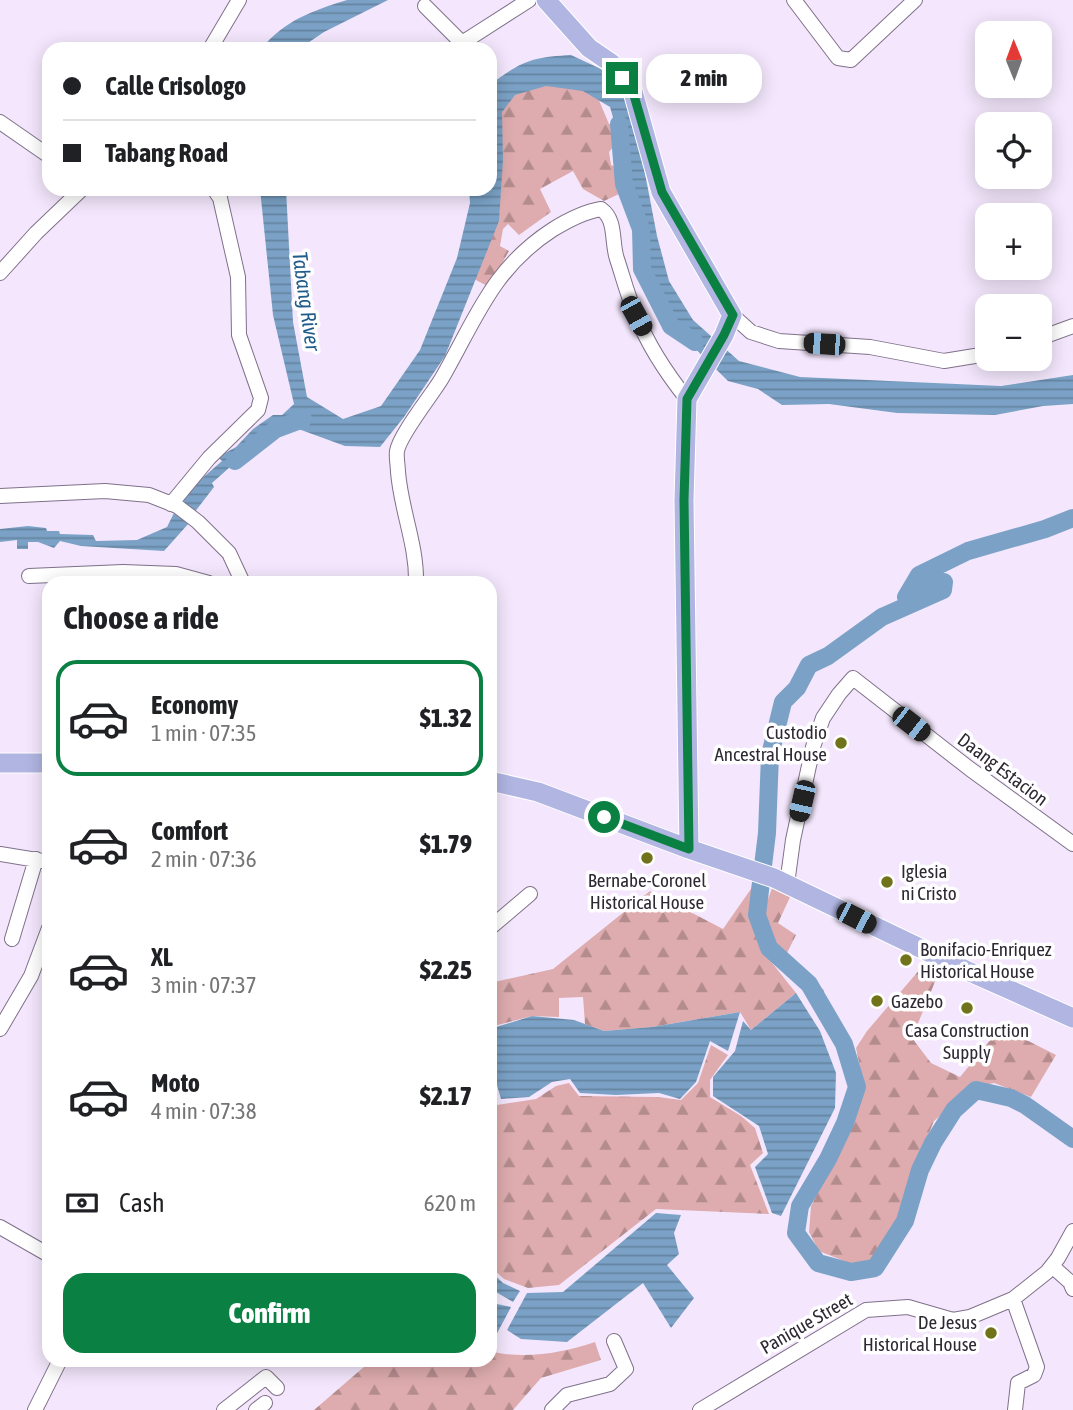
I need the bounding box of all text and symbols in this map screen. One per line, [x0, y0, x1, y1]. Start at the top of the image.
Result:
north arrow [975, 21, 1052, 98]
map controls [975, 21, 1052, 371]
callout: 2 min [646, 54, 762, 102]
route end [606, 62, 638, 94]
text: 2 min [681, 65, 727, 91]
text: Calle Crisologo [105, 71, 246, 101]
button: locate [975, 112, 1052, 189]
text: Tabang Road [105, 138, 228, 168]
button: + [975, 203, 1052, 280]
water label: Tabang River [288, 250, 326, 353]
car [617, 293, 656, 339]
button: − [975, 294, 1052, 371]
car [803, 332, 846, 356]
text: Choose a ride [63, 599, 219, 636]
icon: car [67, 687, 130, 750]
text: Economy [151, 690, 238, 720]
text: $1.32 [420, 703, 472, 733]
car [888, 703, 935, 745]
text: 1 min · 07:35 [151, 720, 257, 746]
place label: Custodio Ancestral House [714, 721, 827, 765]
street label: Daang Estacion [954, 728, 1052, 810]
marker: Custodio Ancestral House [833, 735, 849, 751]
car [788, 778, 817, 824]
route start [588, 801, 620, 833]
icon: car [67, 813, 130, 876]
text: Comfort [151, 816, 228, 846]
text: $1.79 [420, 829, 472, 859]
text: 2 min · 07:36 [151, 846, 257, 872]
marker: Bernabe-Coronel Historical House [639, 850, 655, 866]
place label: Iglesia ni Cristo [901, 860, 957, 904]
place label: Bernabe-Coronel Historical House [588, 869, 706, 913]
marker: Iglesia ni Cristo [879, 874, 895, 890]
car [833, 899, 880, 937]
place label: Bonifacio-Enriquez Historical House [920, 938, 1052, 982]
icon: car [67, 939, 130, 1002]
text: XL [151, 942, 173, 972]
marker: Bonifacio-Enriquez Historical House [898, 952, 914, 968]
text: $2.25 [420, 955, 472, 985]
text: 3 min · 07:37 [151, 972, 257, 998]
place label: Gazebo [891, 990, 943, 1012]
marker: Gazebo [869, 993, 885, 1009]
marker: Casa Construction Supply [959, 1000, 975, 1016]
place label: Casa Construction Supply [905, 1019, 1029, 1063]
icon: car [67, 1065, 130, 1128]
text: Moto [151, 1068, 200, 1098]
text: $2.17 [420, 1081, 472, 1111]
text: 4 min · 07:38 [151, 1098, 257, 1124]
icon: cash [63, 1184, 101, 1222]
text: Cash [119, 1188, 165, 1218]
text: 620 m [424, 1190, 476, 1216]
button: Confirm [63, 1273, 476, 1353]
street label: Panique Street [756, 1288, 856, 1358]
place label: De Jesus Historical House [863, 1311, 977, 1355]
marker: De Jesus Historical House [983, 1325, 999, 1341]

